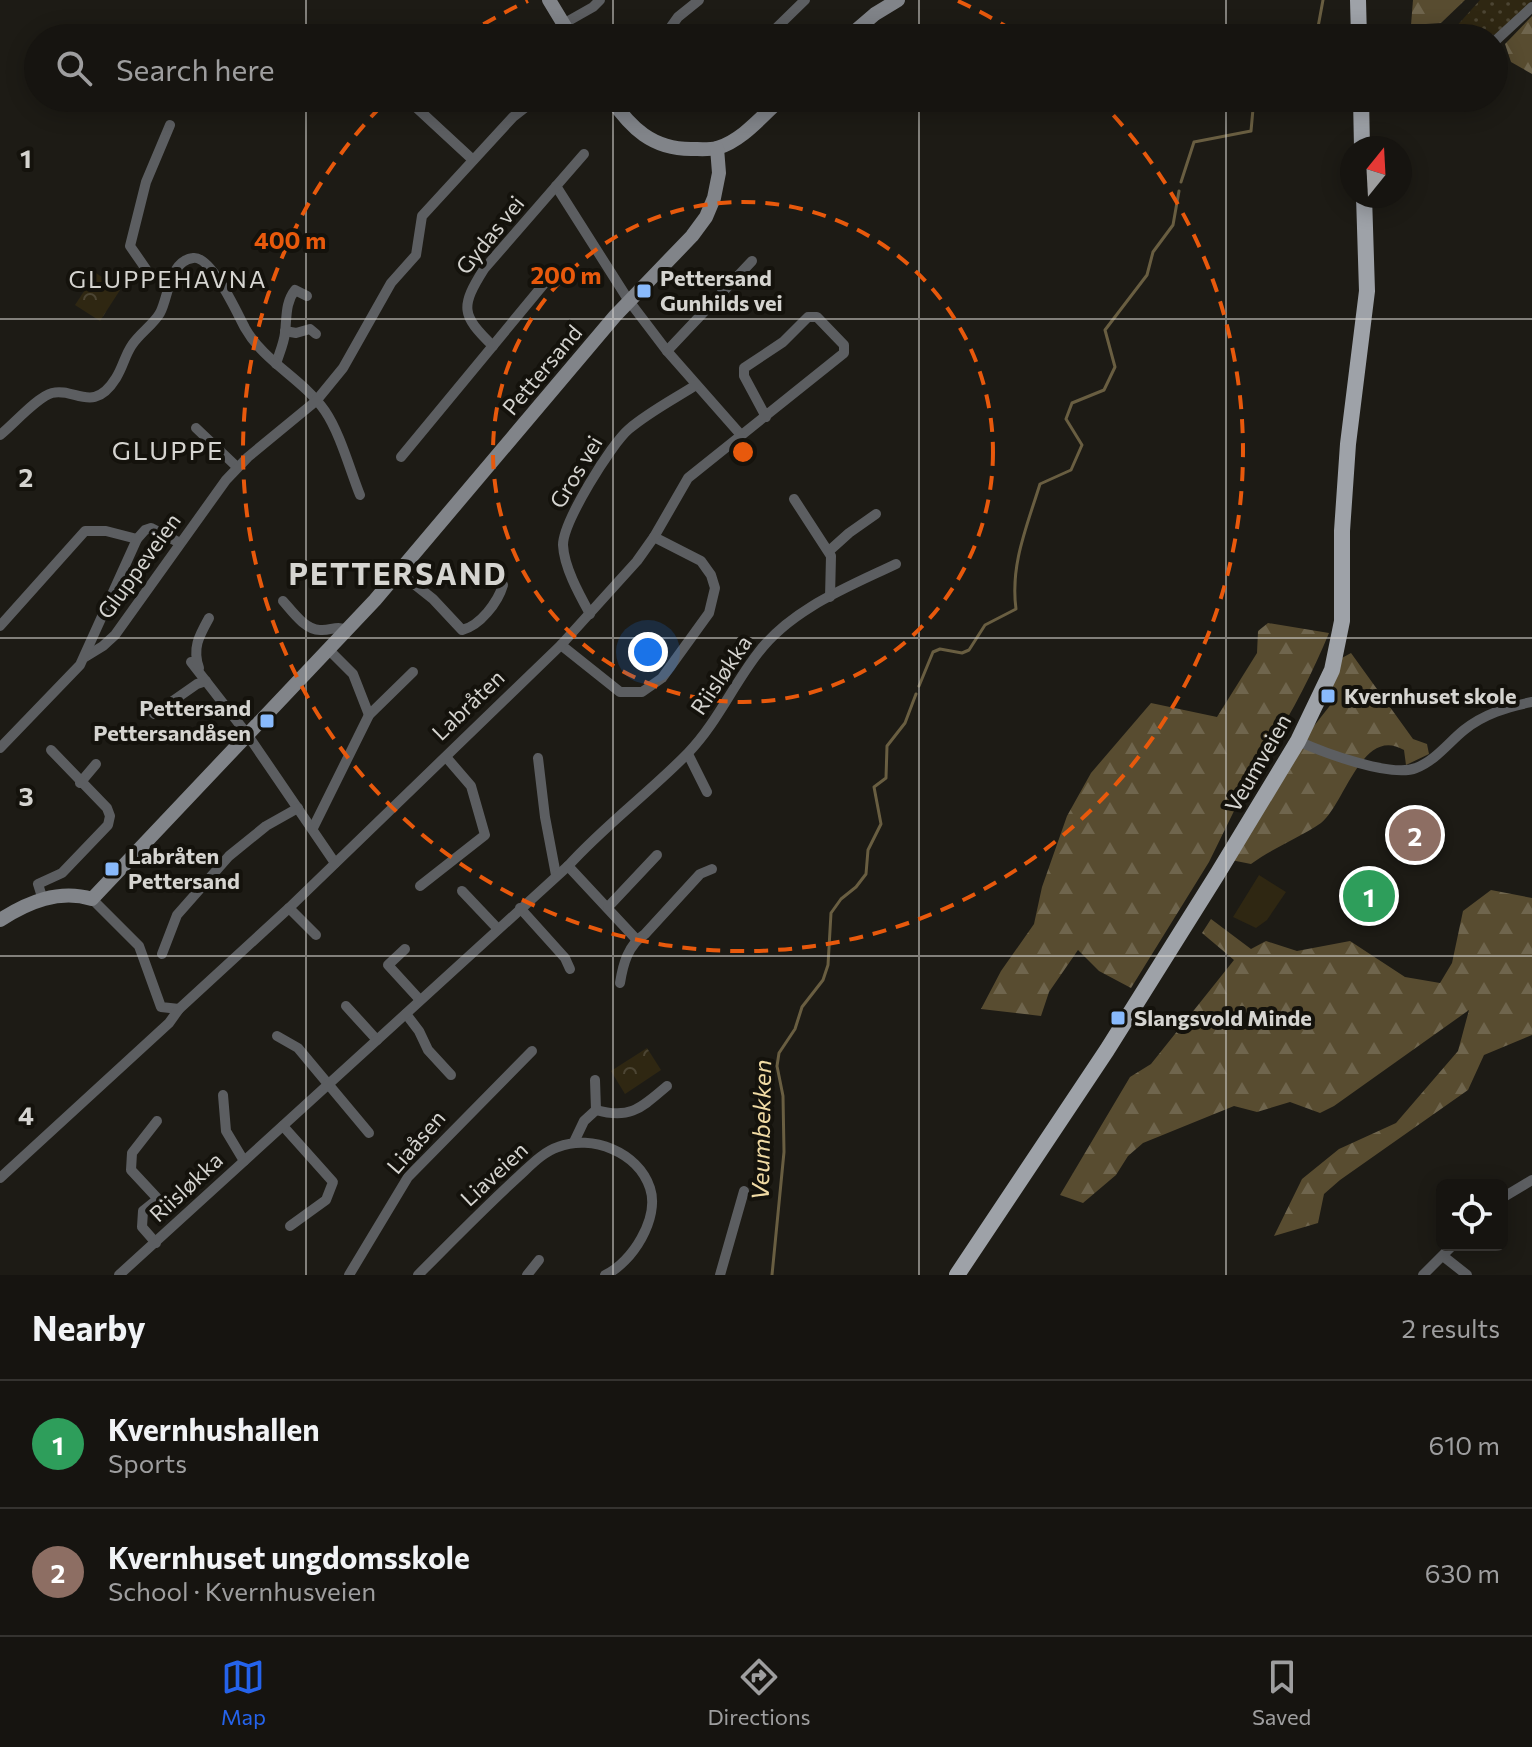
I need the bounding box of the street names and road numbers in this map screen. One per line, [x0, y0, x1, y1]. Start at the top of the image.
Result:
street label: Gydas vei [450, 190, 529, 279]
street label: Pettersand [496, 319, 587, 420]
street label: Gros vei [543, 431, 608, 513]
street label: Gluppeveien [91, 508, 186, 624]
street label: Riisløkka [684, 630, 757, 720]
street label: Labråten [426, 664, 509, 746]
street label: Veumveien [1219, 709, 1296, 817]
street label: Liaåsen [381, 1104, 451, 1179]
street label: Liaveien [455, 1136, 533, 1211]
street label: Riisløkka [143, 1146, 228, 1227]

